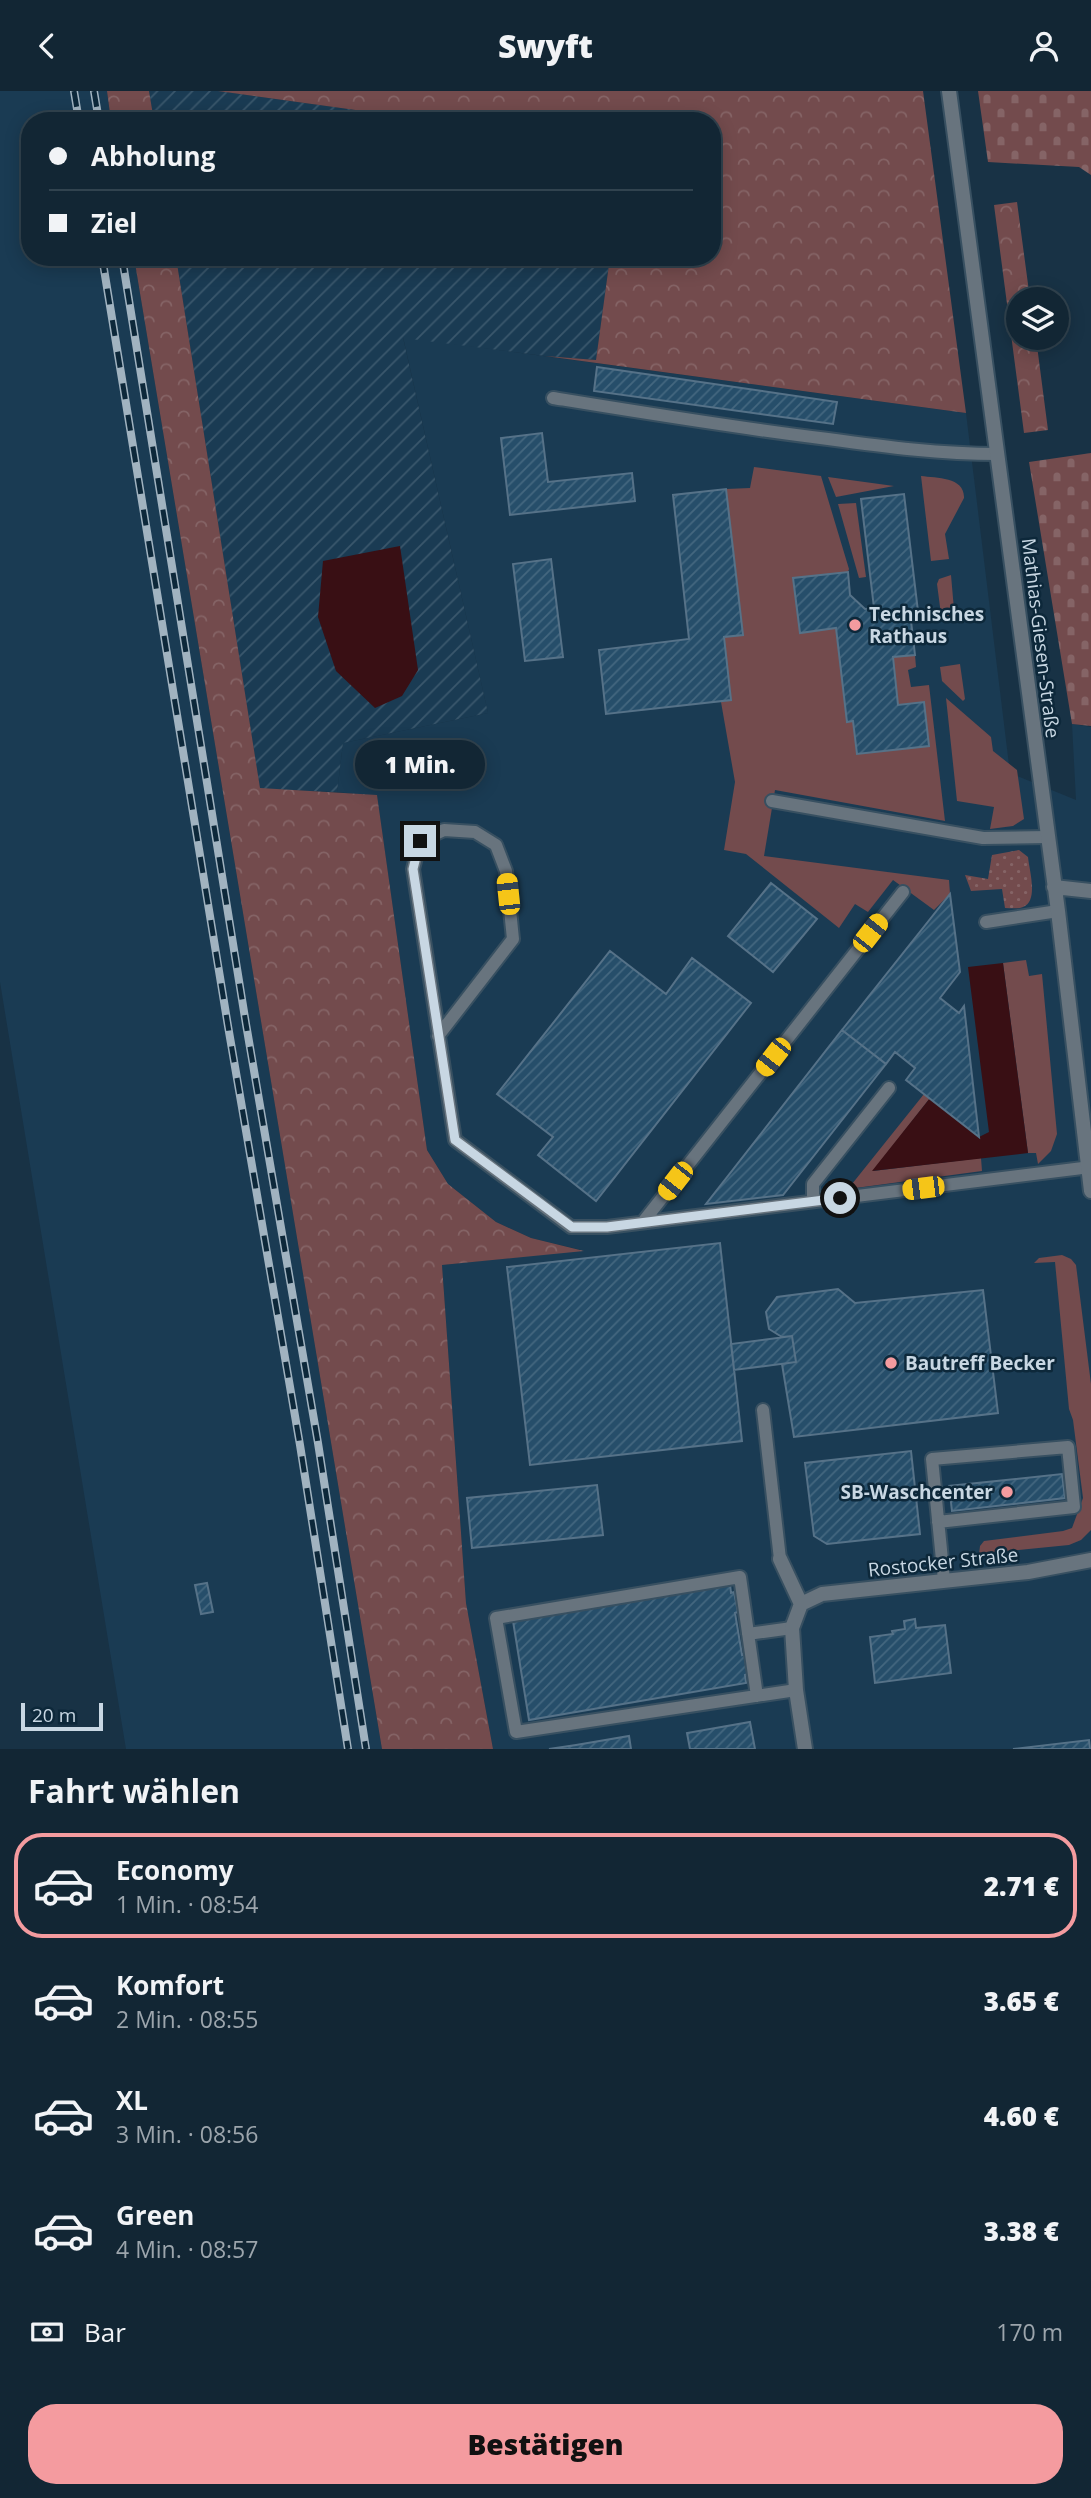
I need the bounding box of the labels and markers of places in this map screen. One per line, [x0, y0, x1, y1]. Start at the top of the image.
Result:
place label: Technisches Rathaus [869, 601, 984, 649]
marker: Technisches Rathaus [847, 617, 863, 633]
place label: Bautreff Becker [905, 1350, 1055, 1376]
marker: Bautreff Becker [883, 1355, 899, 1371]
place label: SB-Waschcenter [841, 1479, 993, 1505]
marker: SB-Waschcenter [999, 1484, 1015, 1500]

